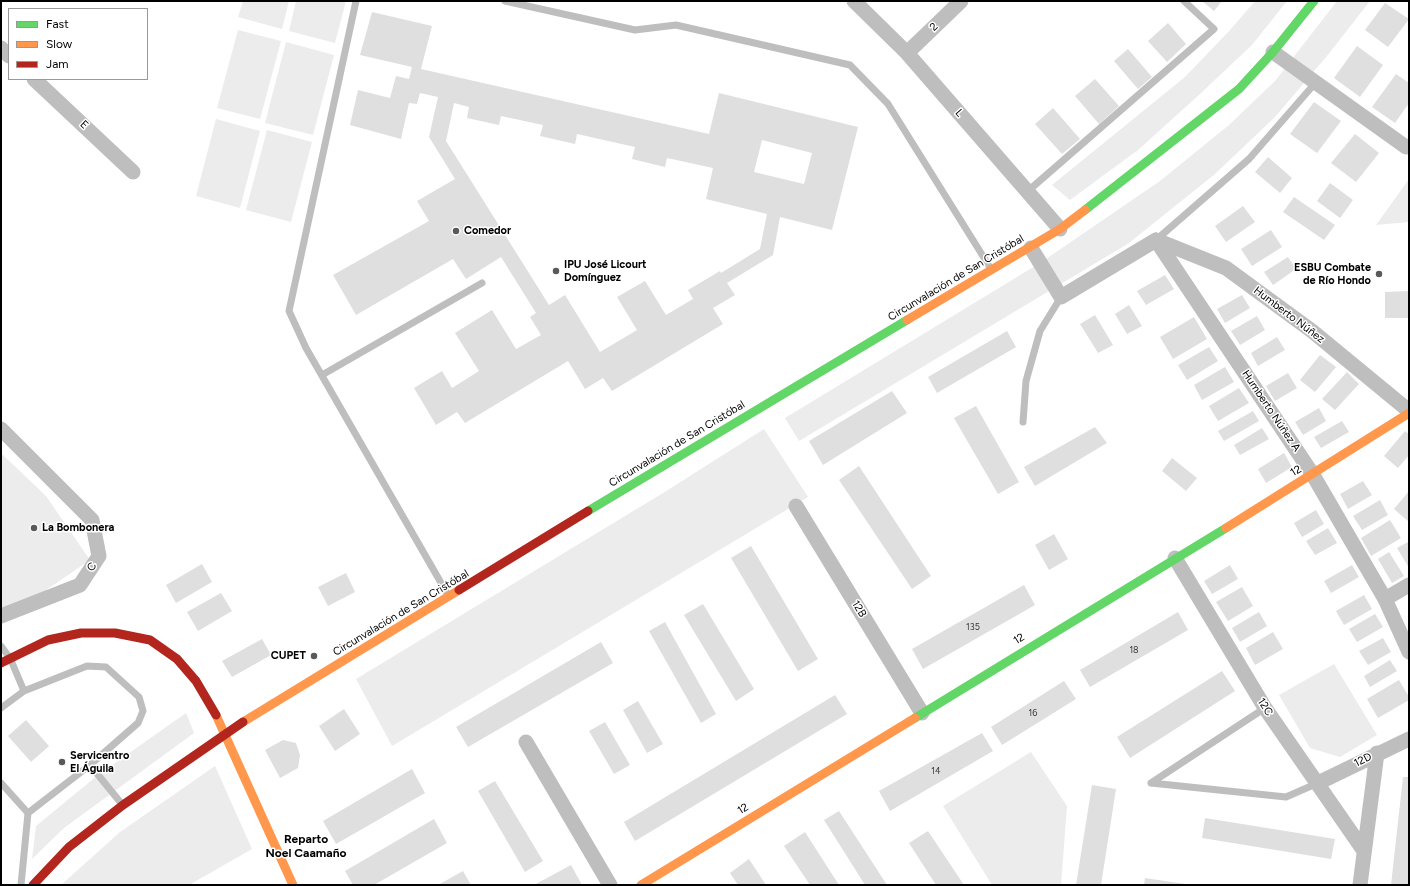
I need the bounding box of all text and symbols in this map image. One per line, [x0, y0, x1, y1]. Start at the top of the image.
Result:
legend [8, 8, 148, 80]
text: Fast [46, 17, 69, 31]
street label: 2 [927, 20, 941, 34]
text: Slow [46, 37, 72, 51]
text: Jam [46, 57, 69, 71]
street label: L [952, 107, 966, 119]
street label: E [77, 118, 91, 132]
place label: Comedor [464, 224, 511, 238]
marker: Comedor [451, 226, 461, 236]
street label: Circunvalación de San Cristóbal [886, 232, 1026, 324]
place label: IPU José Licourt Domínguez [564, 258, 647, 284]
place label: ESBU Combate de Río Hondo [1294, 261, 1371, 287]
marker: IPU José Licourt Domínguez [551, 266, 561, 276]
marker: ESBU Combate de Río Hondo [1374, 269, 1384, 279]
street label: Humberto Núñez [1251, 284, 1327, 346]
street label: Humberto Núñez A [1239, 368, 1303, 454]
street label: Circunvalación de San Cristóbal [607, 398, 747, 490]
street label: 12 [1288, 463, 1304, 479]
place label: La Bombonera [42, 521, 114, 535]
marker: La Bombonera [29, 523, 39, 533]
street label: C [84, 560, 100, 574]
street label: Circunvalación de San Cristóbal [331, 567, 471, 659]
street label: 12B [849, 598, 869, 620]
house number: 135 [966, 622, 980, 632]
street label: 12 [1011, 631, 1027, 647]
house number: 18 [1129, 645, 1139, 655]
place label: CUPET [271, 649, 306, 663]
marker: CUPET [309, 651, 319, 661]
street label: 12C [1254, 696, 1276, 718]
house number: 16 [1029, 708, 1037, 718]
place label: Servicentro El Águila [70, 749, 129, 775]
street label: 12D [1352, 750, 1374, 770]
marker: Servicentro El Águila [57, 757, 67, 767]
house number: 14 [931, 766, 941, 776]
street label: 12 [735, 801, 751, 817]
district label: Reparto Noel Caamaño [266, 832, 346, 860]

